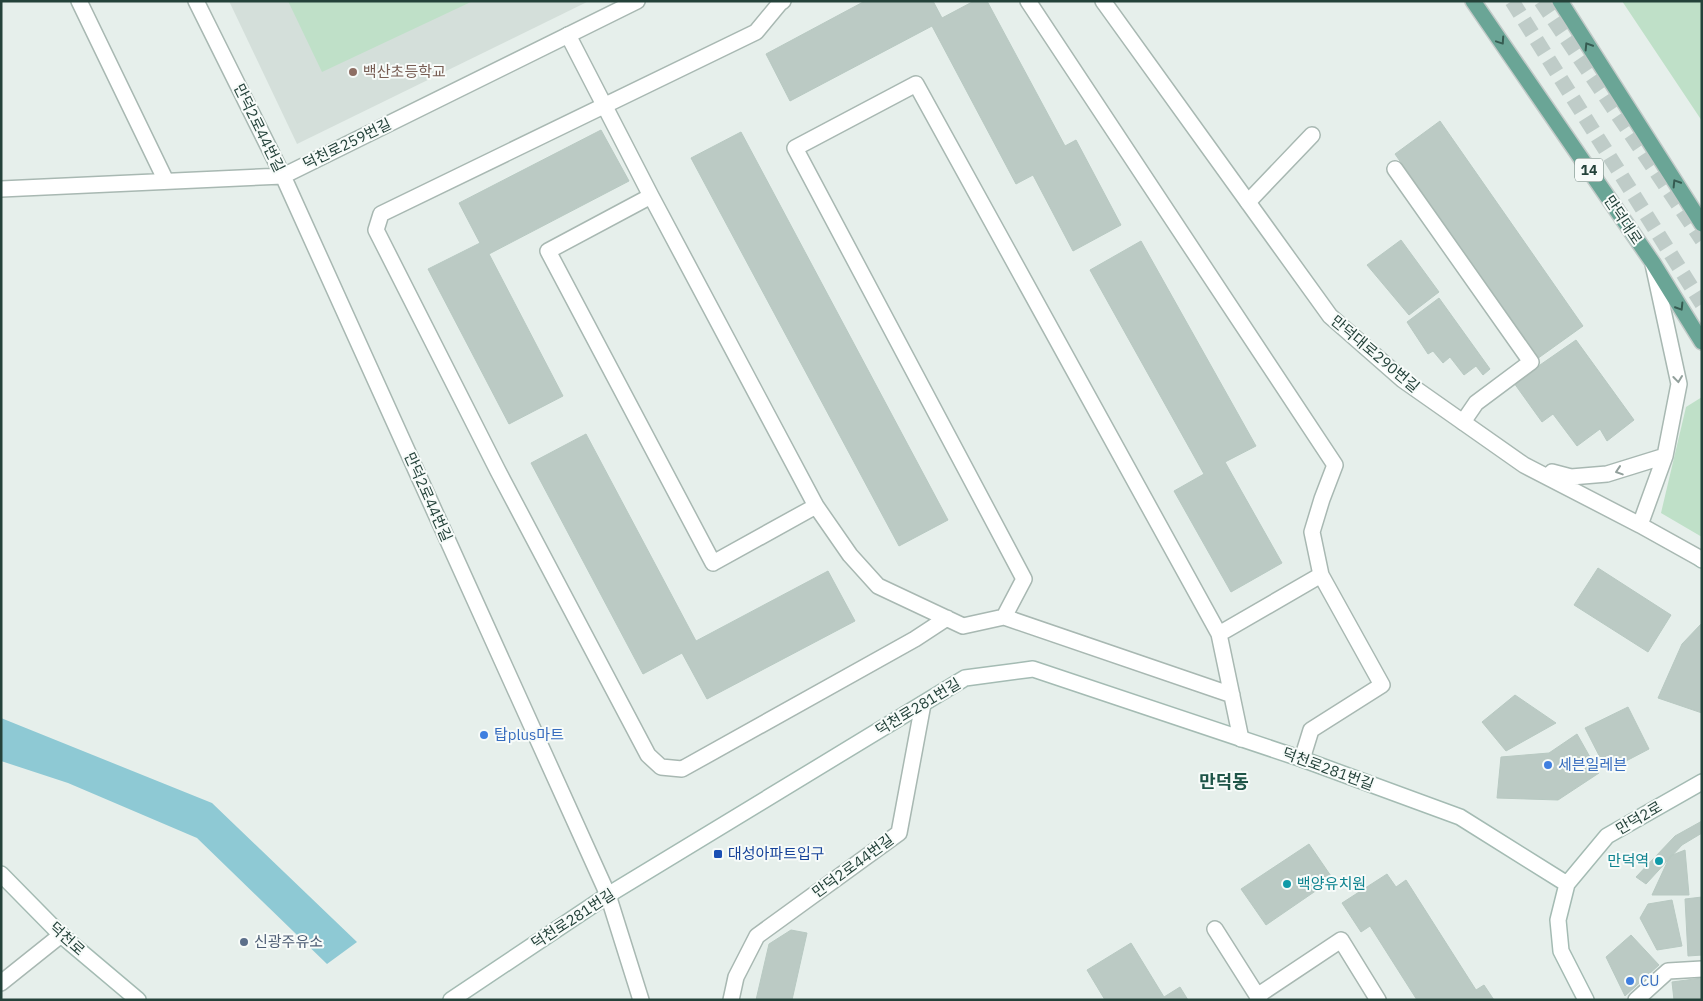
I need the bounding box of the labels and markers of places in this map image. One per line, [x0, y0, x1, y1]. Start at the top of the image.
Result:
place label: 백산초등학교 [363, 62, 446, 81]
marker: 백산초등학교 [347, 66, 359, 78]
place label: 탑plus마트 [494, 725, 564, 744]
marker: 탑plus마트 [478, 729, 490, 741]
place label: 세븐일레븐 [1558, 755, 1627, 774]
marker: 세븐일레븐 [1542, 759, 1554, 771]
place label: 대성아파트입구 [728, 844, 825, 863]
marker: 대성아파트입구 [712, 848, 724, 860]
place label: 만덕역 [1608, 851, 1649, 870]
marker: 만덕역 [1653, 855, 1665, 867]
place label: 백양유치원 [1297, 874, 1366, 893]
marker: 백양유치원 [1281, 878, 1293, 890]
place label: 신광주유소 [254, 932, 323, 951]
marker: 신광주유소 [238, 936, 250, 948]
place label: CU [1640, 971, 1660, 990]
marker: CU [1624, 975, 1636, 987]

